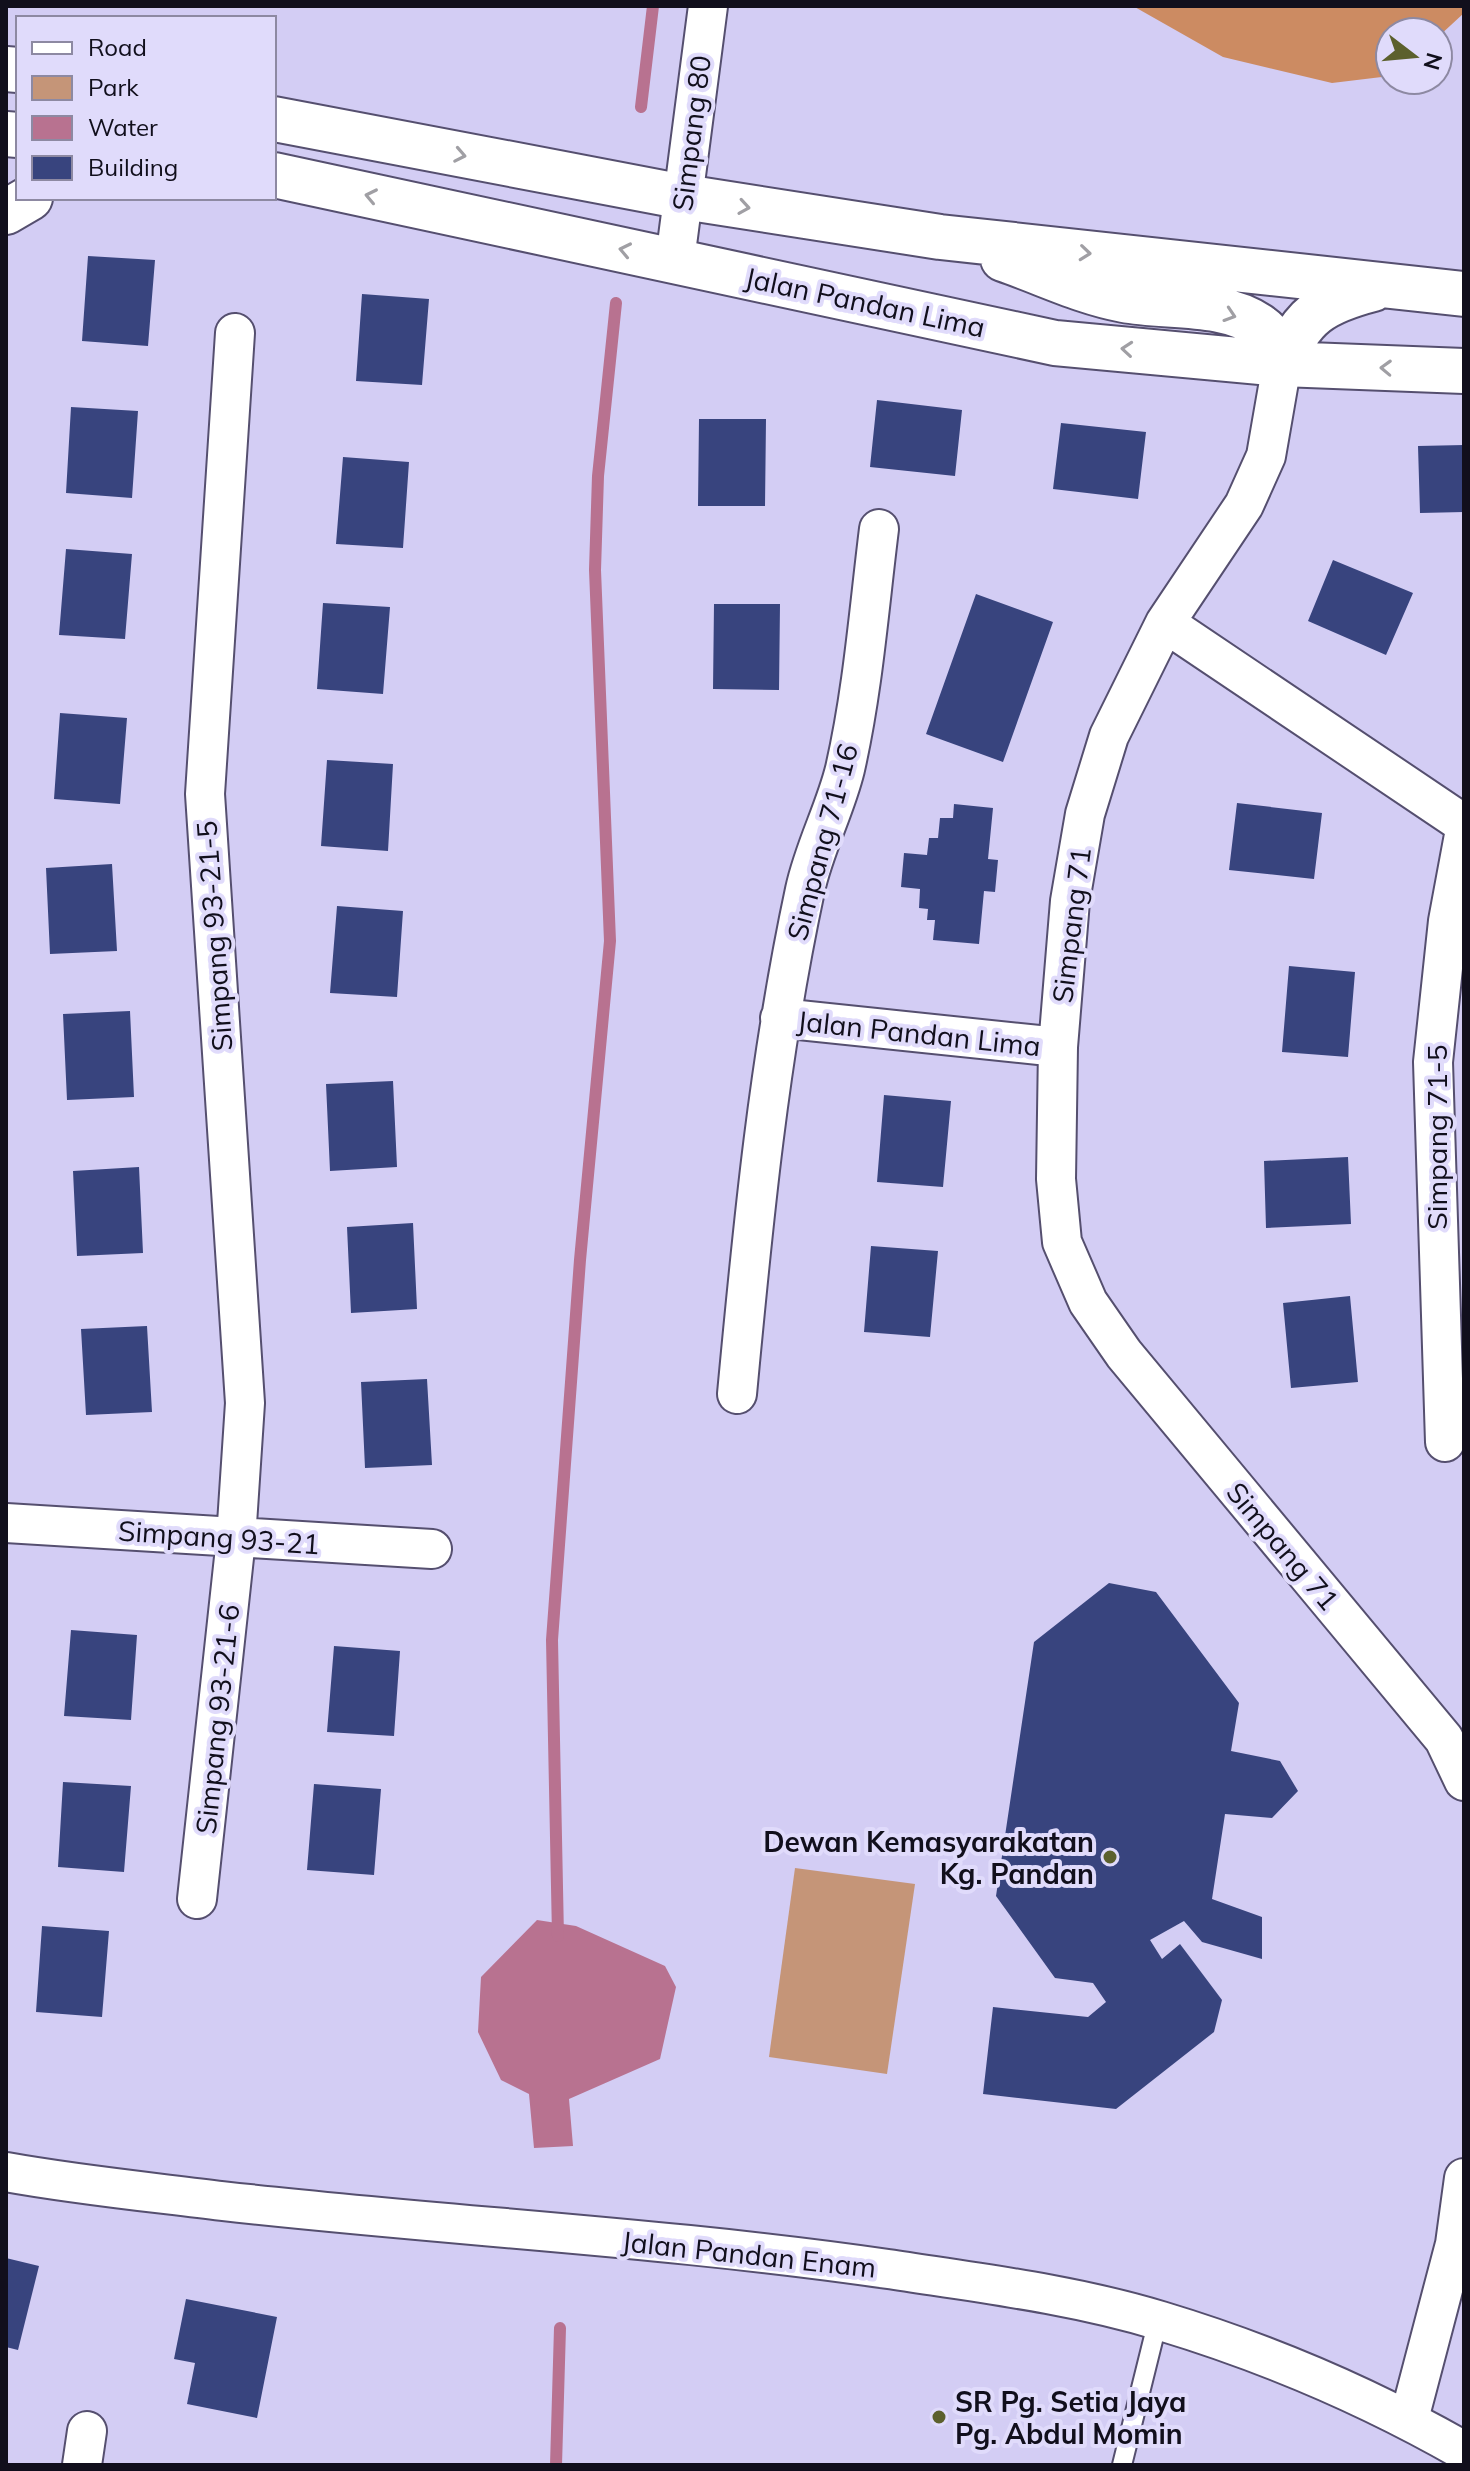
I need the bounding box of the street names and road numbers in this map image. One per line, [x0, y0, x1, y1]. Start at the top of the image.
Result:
street label: Simpang 80 [664, 53, 718, 213]
street label: Jalan Pandan Lima [742, 259, 988, 345]
street label: Simpang 71-16 [779, 740, 865, 944]
street label: Simpang 93-21-5 [188, 820, 240, 1052]
street label: Simpang 71 [1044, 845, 1098, 1005]
street label: Jalan Pandan Lima [796, 1003, 1042, 1063]
street label: Simpang 71-5 [1419, 1044, 1454, 1230]
street label: Simpang 71 [1219, 1475, 1347, 1617]
street label: Simpang 93-21 [117, 1512, 321, 1562]
street label: Simpang 93-21-6 [188, 1602, 246, 1836]
street label: Jalan Pandan Enam [620, 2223, 878, 2285]

